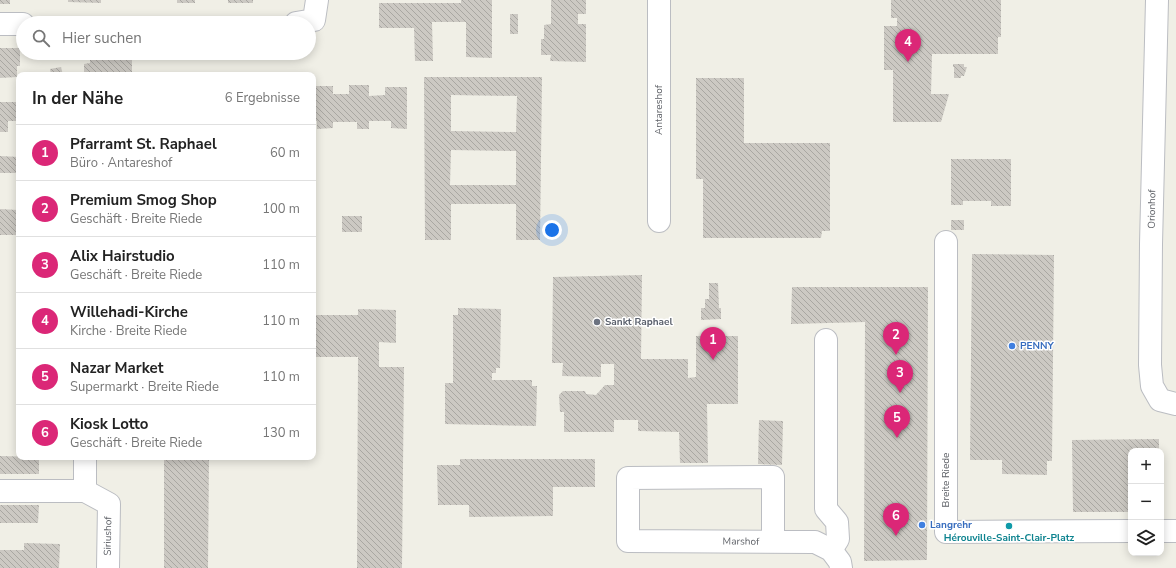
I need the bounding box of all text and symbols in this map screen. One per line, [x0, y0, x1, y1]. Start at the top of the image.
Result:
search box [16, 16, 316, 60]
icon: search [30, 27, 52, 49]
text: Hier suchen [62, 28, 142, 48]
pin: 4 [895, 29, 921, 62]
street label: Antareshof [652, 84, 666, 135]
text: In der Nähe [32, 87, 123, 110]
text: 6 Ergebnisse [225, 89, 300, 107]
text: Pfarramt St. Raphael [70, 134, 217, 154]
text: 1 [41, 144, 49, 162]
text: 60 m [270, 144, 300, 162]
text: Büro · Antareshof [70, 154, 172, 172]
street label: Orionhof [1145, 189, 1159, 229]
text: Premium Smog Shop [70, 190, 217, 210]
text: 2 [41, 200, 49, 218]
text: 100 m [262, 200, 300, 218]
text: Geschäft · Breite Riede [70, 210, 202, 228]
your location [542, 220, 562, 240]
text: Alix Hairstudio [70, 246, 175, 266]
text: 3 [41, 256, 49, 274]
text: 110 m [262, 256, 300, 274]
text: Geschäft · Breite Riede [70, 266, 202, 284]
text: Willehadi-Kirche [70, 302, 188, 322]
text: 4 [41, 312, 49, 330]
text: 110 m [262, 312, 300, 330]
place label: Sankt Raphael [605, 315, 673, 329]
marker: Sankt Raphael [592, 317, 602, 327]
text: Kirche · Breite Riede [70, 322, 187, 340]
pin: 2 [883, 322, 909, 355]
pin: 1 [700, 327, 726, 360]
place label: PENNY [1020, 339, 1054, 353]
marker: PENNY [1007, 341, 1017, 351]
text: Nazar Market [70, 358, 163, 378]
pin: 3 [887, 360, 913, 393]
text: 5 [41, 368, 49, 386]
text: 110 m [262, 368, 300, 386]
text: Supermarkt · Breite Riede [70, 378, 219, 396]
pin: 5 [884, 405, 910, 438]
text: Kiosk Lotto [70, 414, 148, 434]
text: 6 [41, 424, 49, 442]
text: 130 m [262, 424, 300, 442]
text: Geschäft · Breite Riede [70, 434, 202, 452]
map controls [1128, 448, 1164, 556]
button: + [1128, 448, 1164, 484]
street label: Breite Riede [939, 453, 953, 507]
button: − [1128, 484, 1164, 520]
pin: 6 [883, 503, 909, 536]
street label: Siriushof [101, 516, 115, 556]
place label: Langrehr [930, 518, 972, 532]
marker: Langrehr [917, 520, 927, 530]
button: layers [1128, 520, 1164, 556]
marker: Hérouville-Saint-Clair-Platz [1004, 521, 1014, 531]
place label: Hérouville-Saint-Clair-Platz [944, 531, 1075, 545]
street label: Marshof [723, 535, 760, 549]

